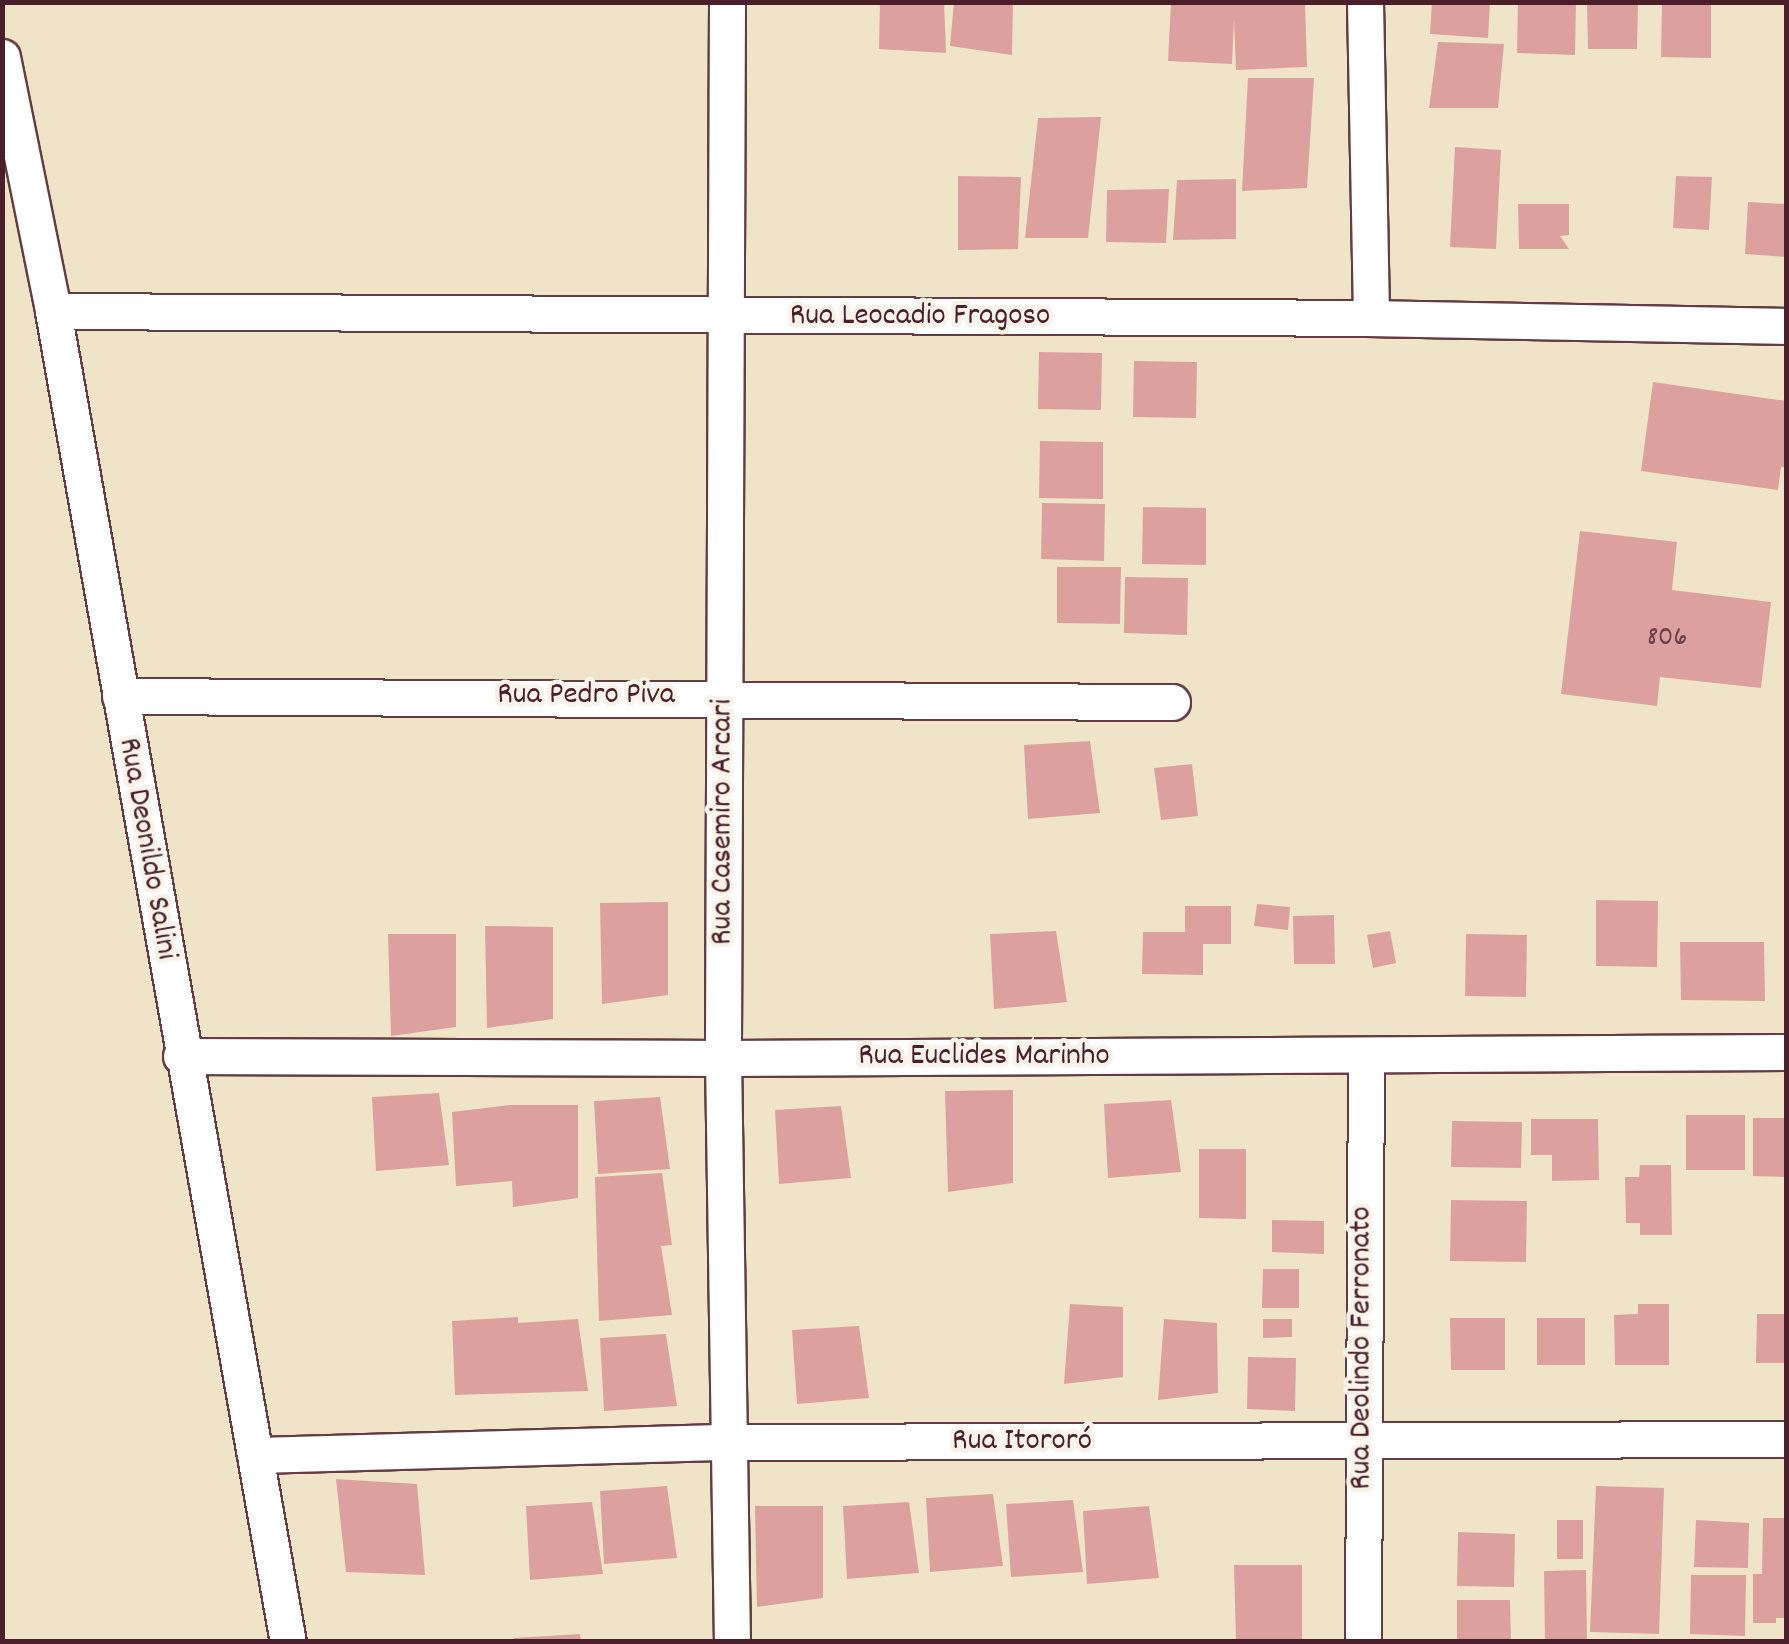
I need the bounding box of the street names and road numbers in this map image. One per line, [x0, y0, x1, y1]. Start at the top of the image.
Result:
street label: Rua Leocadio Fragoso [790, 298, 1050, 336]
street label: Rua Pedro Piva [497, 677, 675, 715]
street label: Rua Casemiro Arcari [705, 699, 743, 945]
street label: Rua Deonildo Salini [108, 735, 184, 963]
street label: Rua Euclides Marinho [858, 1038, 1110, 1076]
street label: Rua Deolindo Ferronato [1344, 1206, 1382, 1490]
street label: Rua Itororó [952, 1423, 1092, 1461]

